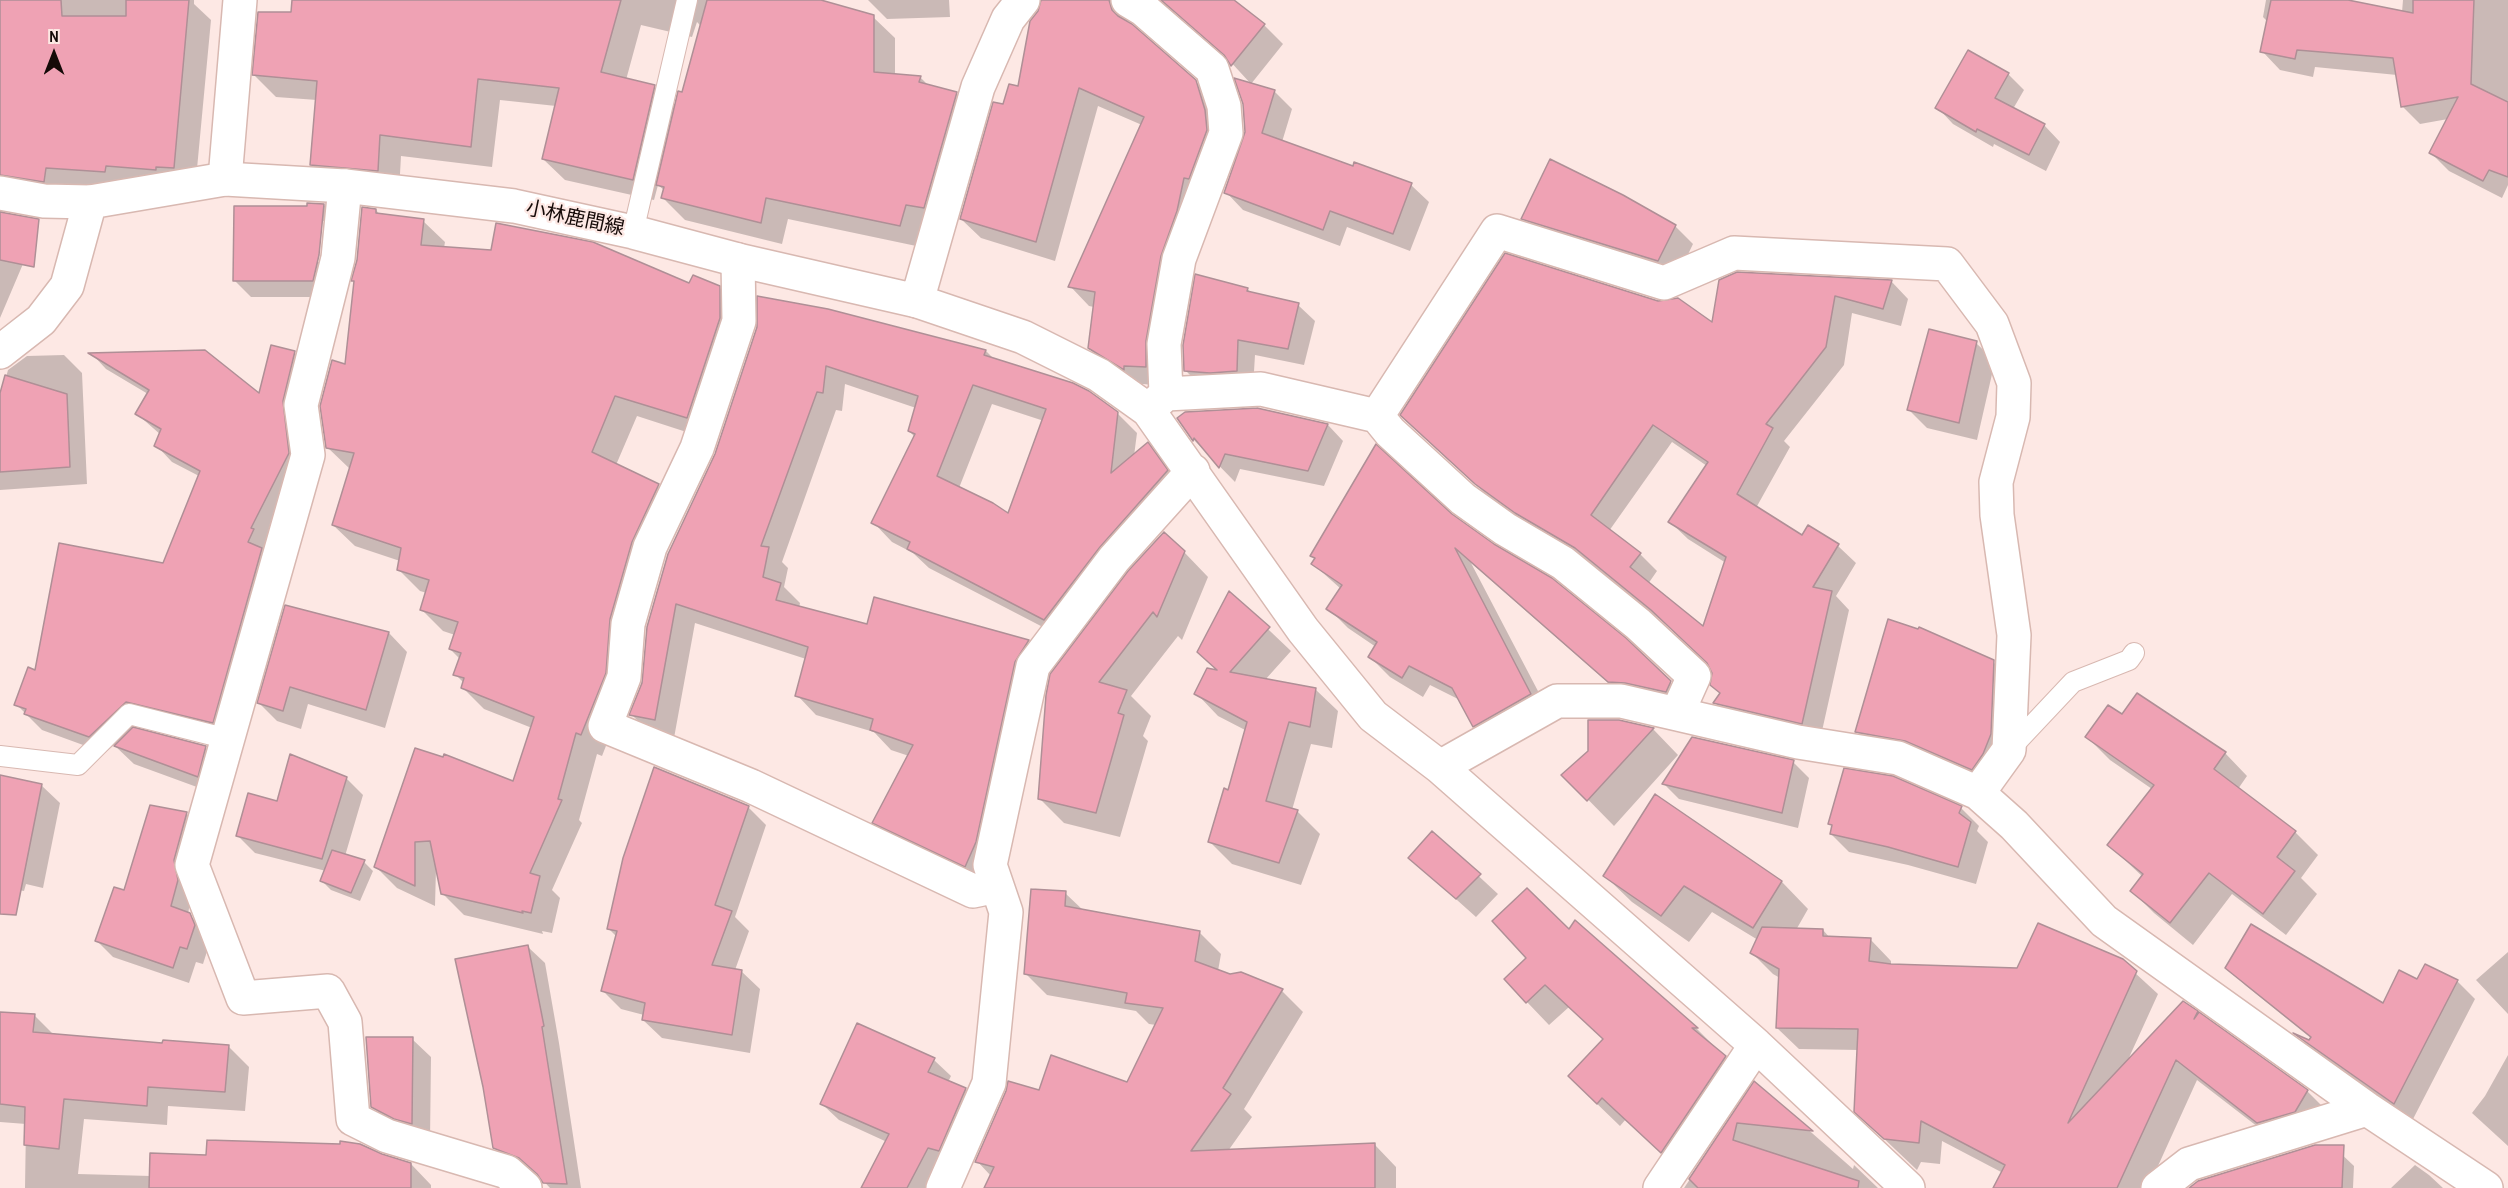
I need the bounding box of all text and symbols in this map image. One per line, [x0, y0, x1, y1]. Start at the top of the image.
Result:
north arrow [24, 24, 84, 84]
text: N [49, 25, 59, 47]
street label: 小林鹿間線 [524, 197, 626, 241]

